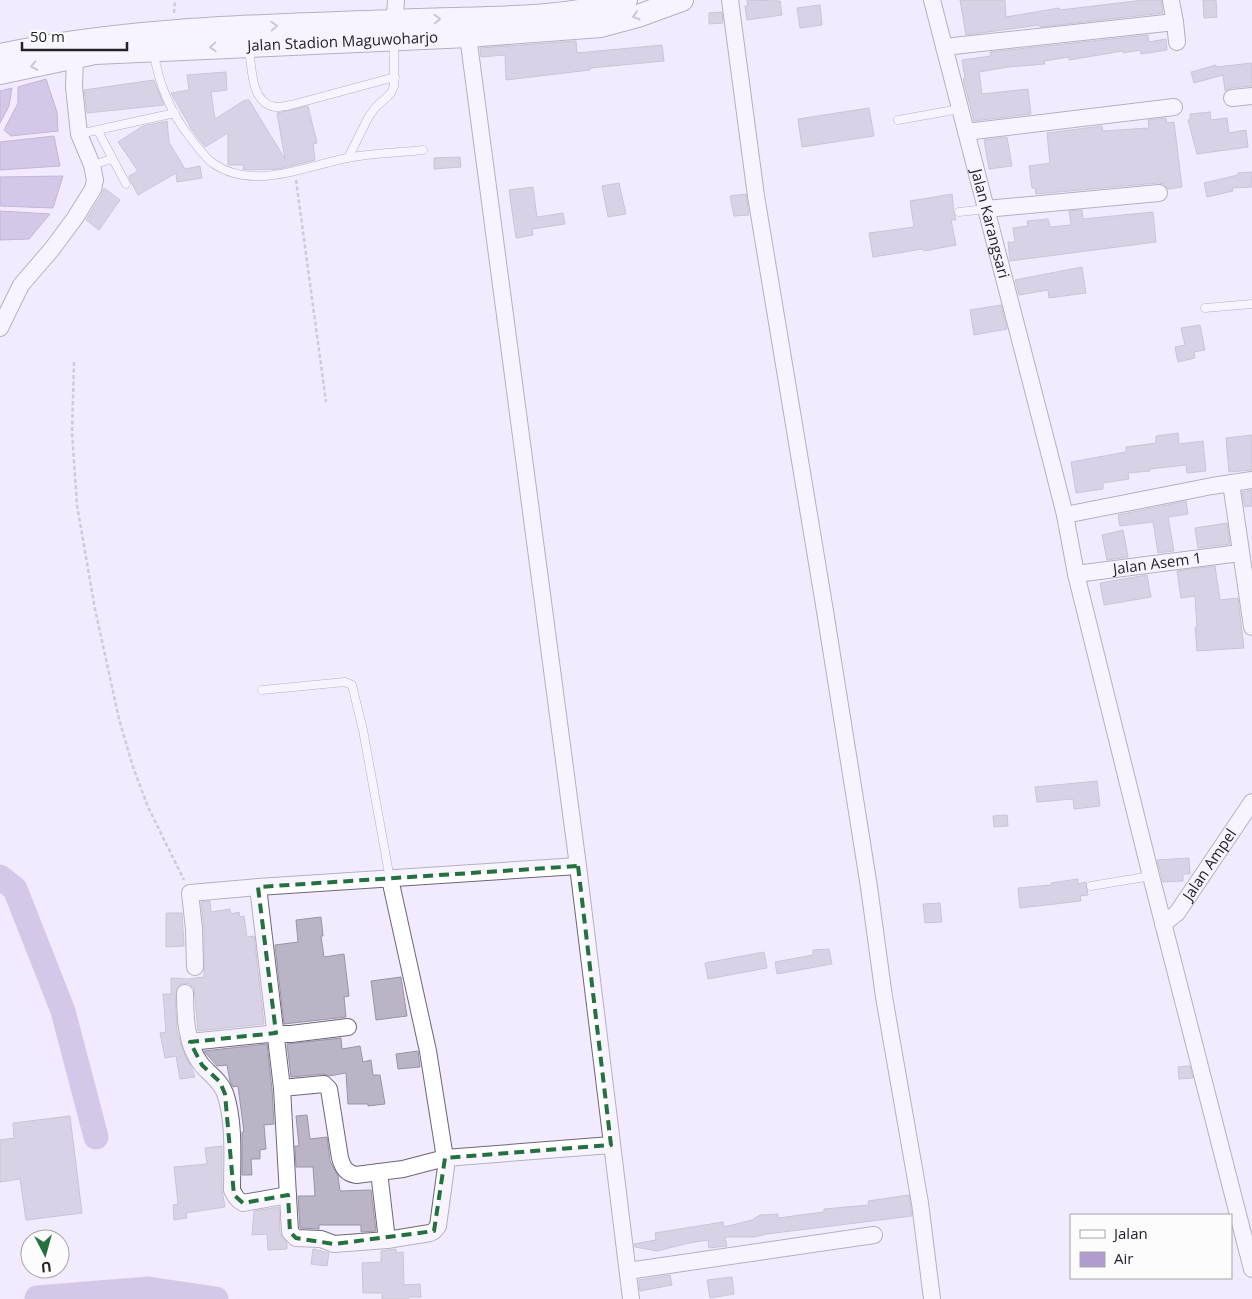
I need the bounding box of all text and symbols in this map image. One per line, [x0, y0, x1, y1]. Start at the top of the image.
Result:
one-way arrow [632, 11, 640, 21]
one-way arrow [433, 14, 441, 25]
scale bar [22, 20, 128, 52]
one-way arrow [271, 21, 279, 32]
text: 50 m [30, 26, 65, 46]
street label: Jalan Stadion Maguwoharjo [245, 26, 439, 55]
one-way arrow [209, 42, 217, 53]
one-way arrow [30, 60, 39, 70]
street label: Jalan Karangsari [967, 165, 1015, 280]
street label: Jalan Asem 1 [1110, 547, 1203, 578]
street label: Jalan Ampel [1176, 824, 1240, 906]
legend [1070, 1214, 1232, 1279]
text: Jalan [1112, 1223, 1148, 1243]
north arrow [20, 1229, 70, 1279]
text: Air [1114, 1248, 1133, 1268]
text: U [40, 1257, 53, 1277]

